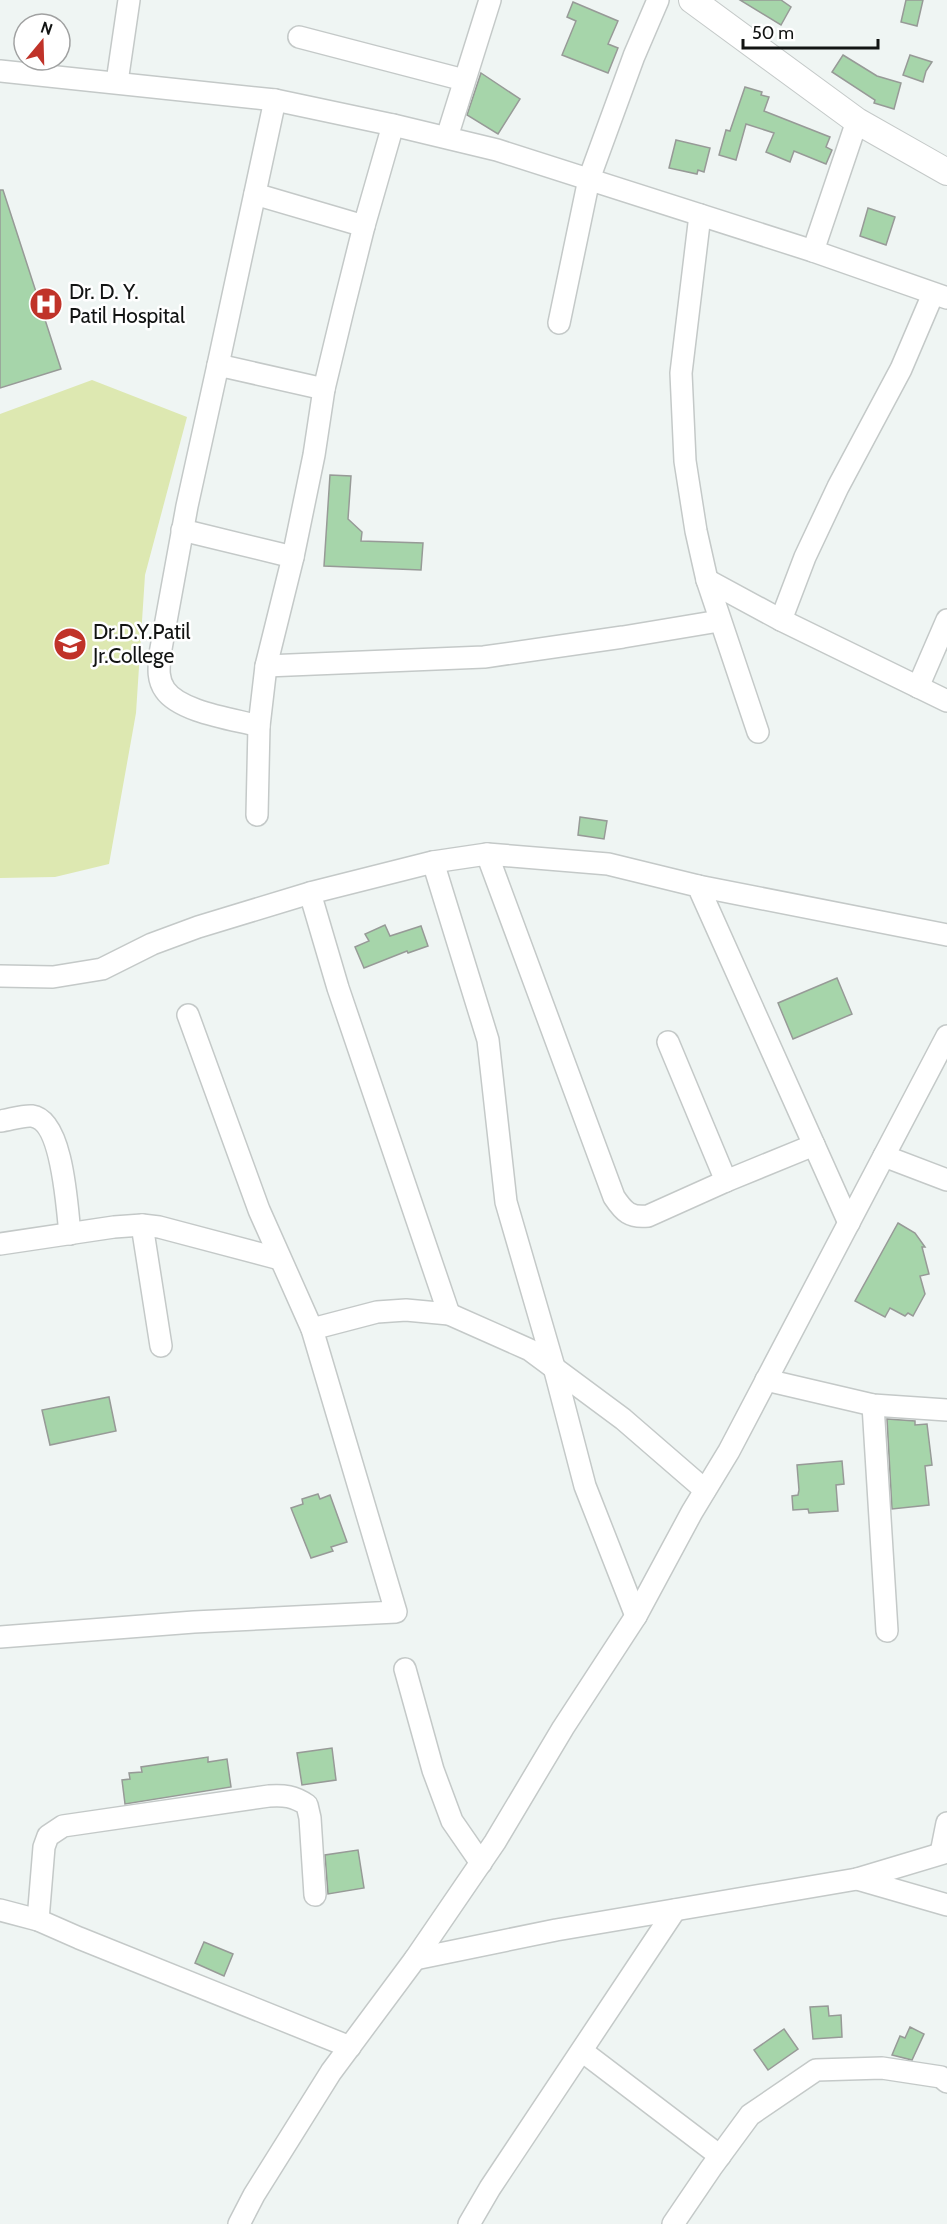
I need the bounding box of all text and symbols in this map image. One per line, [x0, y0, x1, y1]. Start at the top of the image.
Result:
north arrow [12, 12, 72, 72]
scale bar [743, 12, 878, 50]
text: N [38, 17, 55, 39]
text: 50 m [752, 22, 794, 44]
place label: Dr. D. Y. Patil Hospital [69, 279, 185, 328]
hospital icon: Dr. D. Y. Patil Hospital [28, 286, 64, 322]
place label: Dr.D.Y.Patil Jr.College [92, 619, 191, 668]
school or university icon: Dr.D.Y.Patil Jr.College [52, 626, 88, 662]

